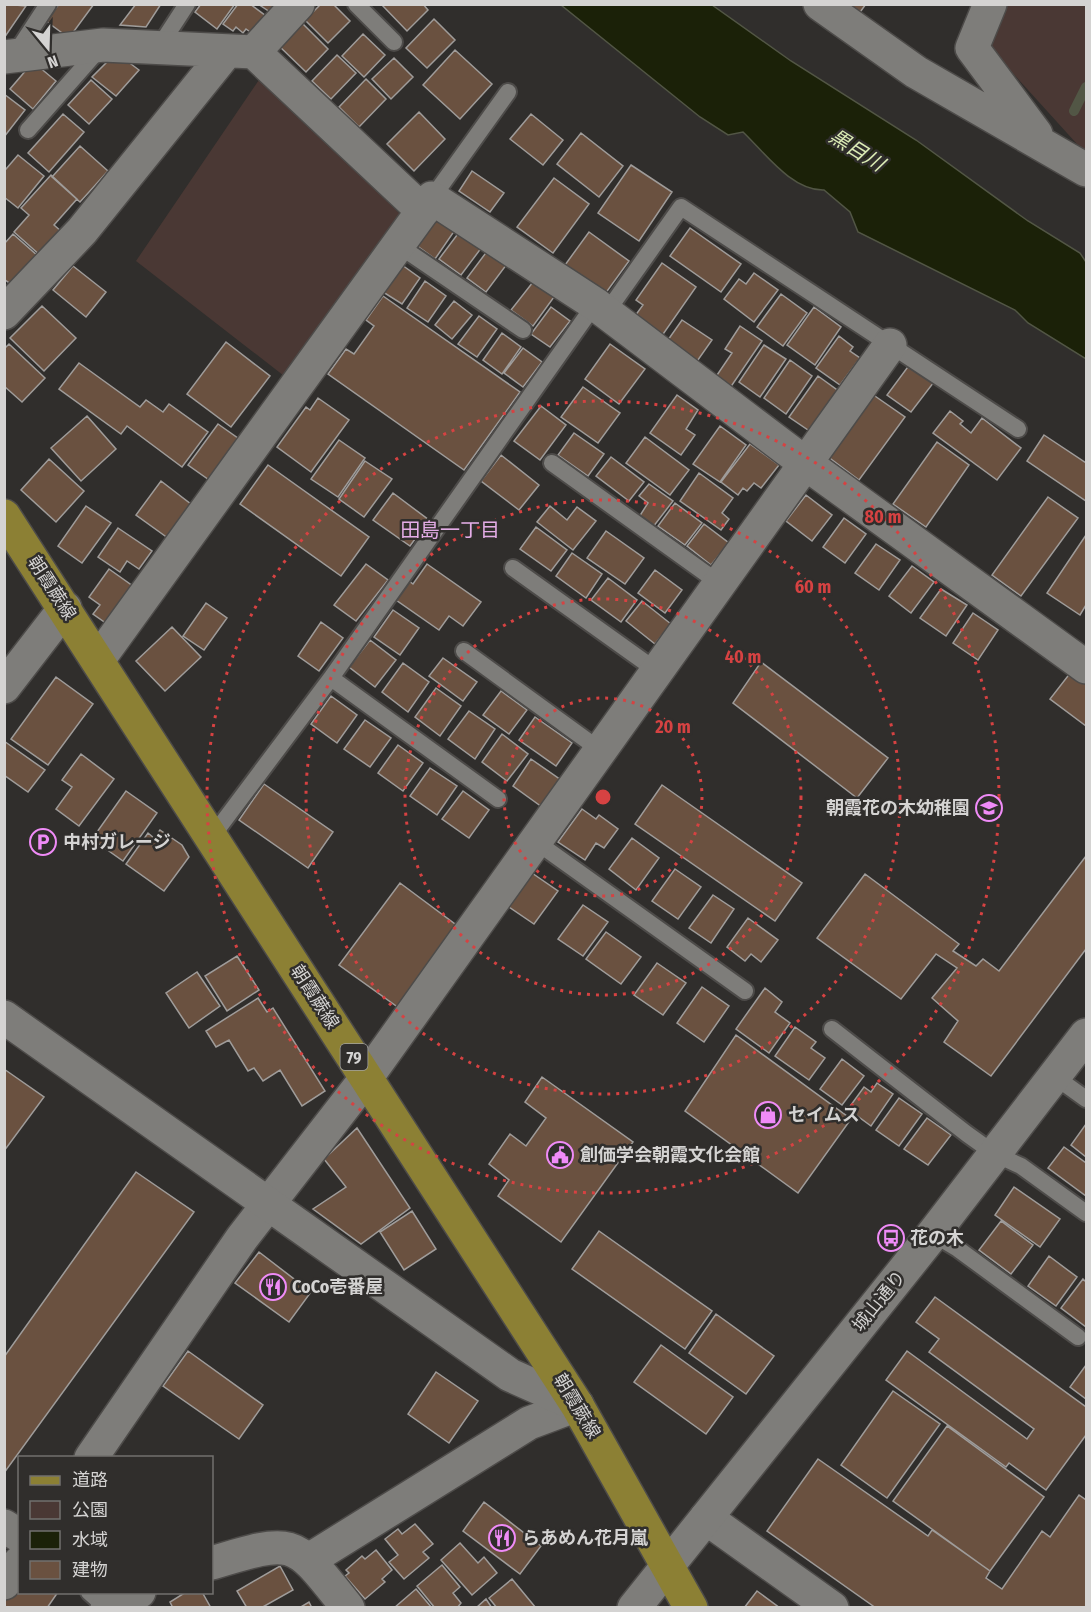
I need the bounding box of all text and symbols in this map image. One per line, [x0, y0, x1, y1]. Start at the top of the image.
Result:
north arrow [18, 18, 78, 78]
text: N [45, 51, 60, 72]
water label: 黒目川 [825, 124, 890, 177]
text: 80 m [865, 506, 901, 528]
district label: 田島一丁目 [400, 518, 500, 542]
street label: 朝霞蕨線 [23, 552, 81, 624]
text: 60 m [795, 576, 831, 598]
text: 40 m [725, 646, 761, 668]
text: 20 m [654, 716, 691, 738]
centre of rings [593, 787, 613, 807]
school or university icon: 朝霞花の木幼稚園 [974, 793, 1004, 823]
place label: 朝霞花の木幼稚園 [826, 797, 970, 819]
parking icon: 中村ガレージ [28, 827, 58, 857]
place label: 中村ガレージ [63, 831, 171, 853]
street label: 朝霞蕨線 [286, 961, 344, 1033]
road number: 79 [340, 1044, 368, 1070]
shop icon: セイムス [753, 1100, 783, 1130]
place label: セイムス [788, 1104, 860, 1126]
public building icon: 創価学会朝霞文化会館 [545, 1140, 575, 1170]
place label: 創価学会朝霞文化会館 [580, 1144, 760, 1166]
bus stop icon: 花の木 [876, 1223, 906, 1253]
place label: 花の木 [910, 1227, 964, 1249]
street label: 城山通り [848, 1266, 910, 1336]
restaurant icon: CoCo壱番屋 [258, 1272, 288, 1302]
place label: CoCo壱番屋 [292, 1276, 383, 1298]
street label: 朝霞蕨線 [549, 1369, 605, 1443]
legend [18, 1456, 213, 1594]
text: 道路 [72, 1469, 108, 1491]
text: 公園 [72, 1499, 108, 1521]
restaurant icon: らあめん花月嵐 [487, 1523, 517, 1553]
place label: らあめん花月嵐 [522, 1527, 648, 1549]
text: 水域 [72, 1529, 108, 1551]
text: 建物 [72, 1559, 108, 1581]

